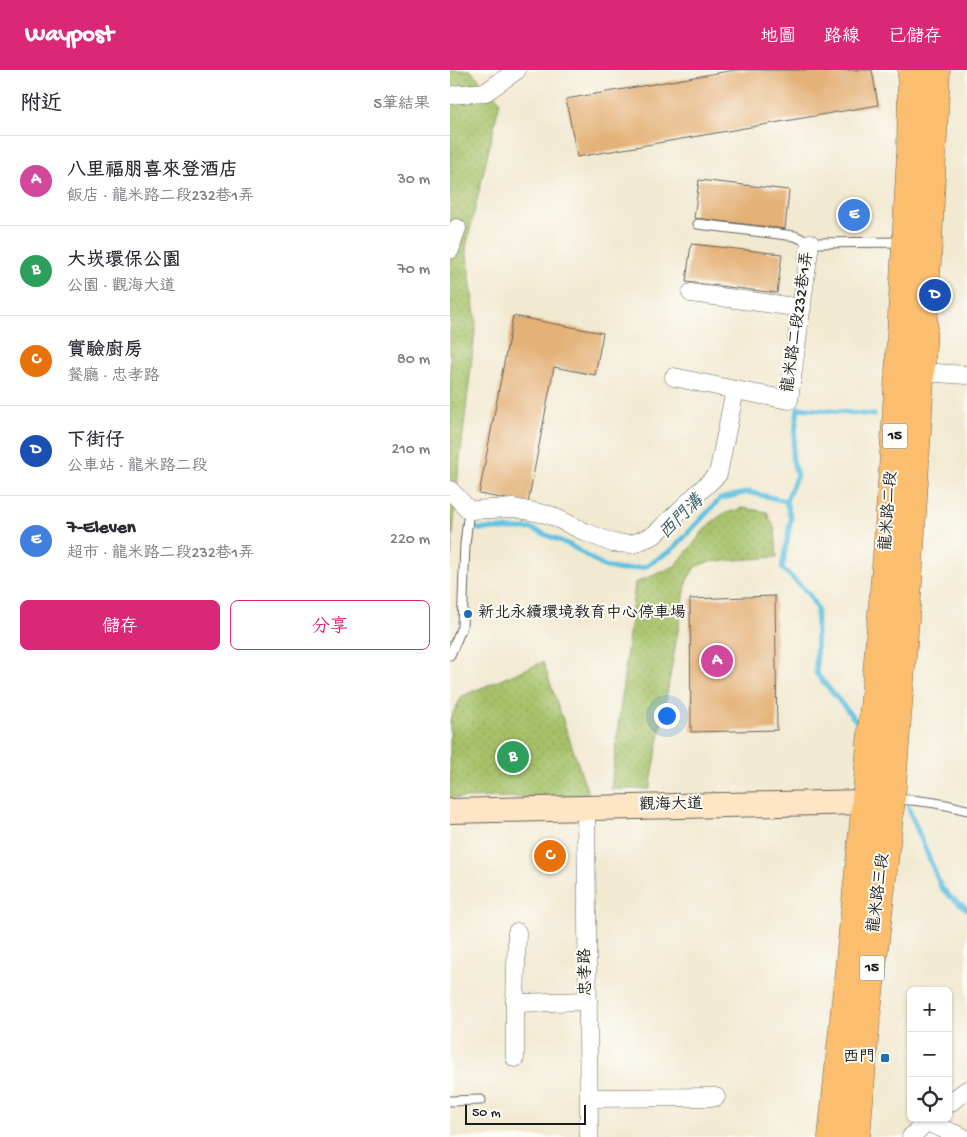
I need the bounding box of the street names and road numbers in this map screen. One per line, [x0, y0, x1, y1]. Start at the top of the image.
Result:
street label: 龍米路二段232巷1弄 [778, 250, 818, 394]
road number: 15 [882, 424, 908, 448]
street label: 龍米路二段 [876, 470, 902, 552]
street label: 觀海大道 [639, 794, 703, 816]
street label: 龍米路三段 [864, 852, 894, 934]
street label: 忠孝路 [575, 948, 597, 996]
road number: 15 [860, 956, 884, 980]

